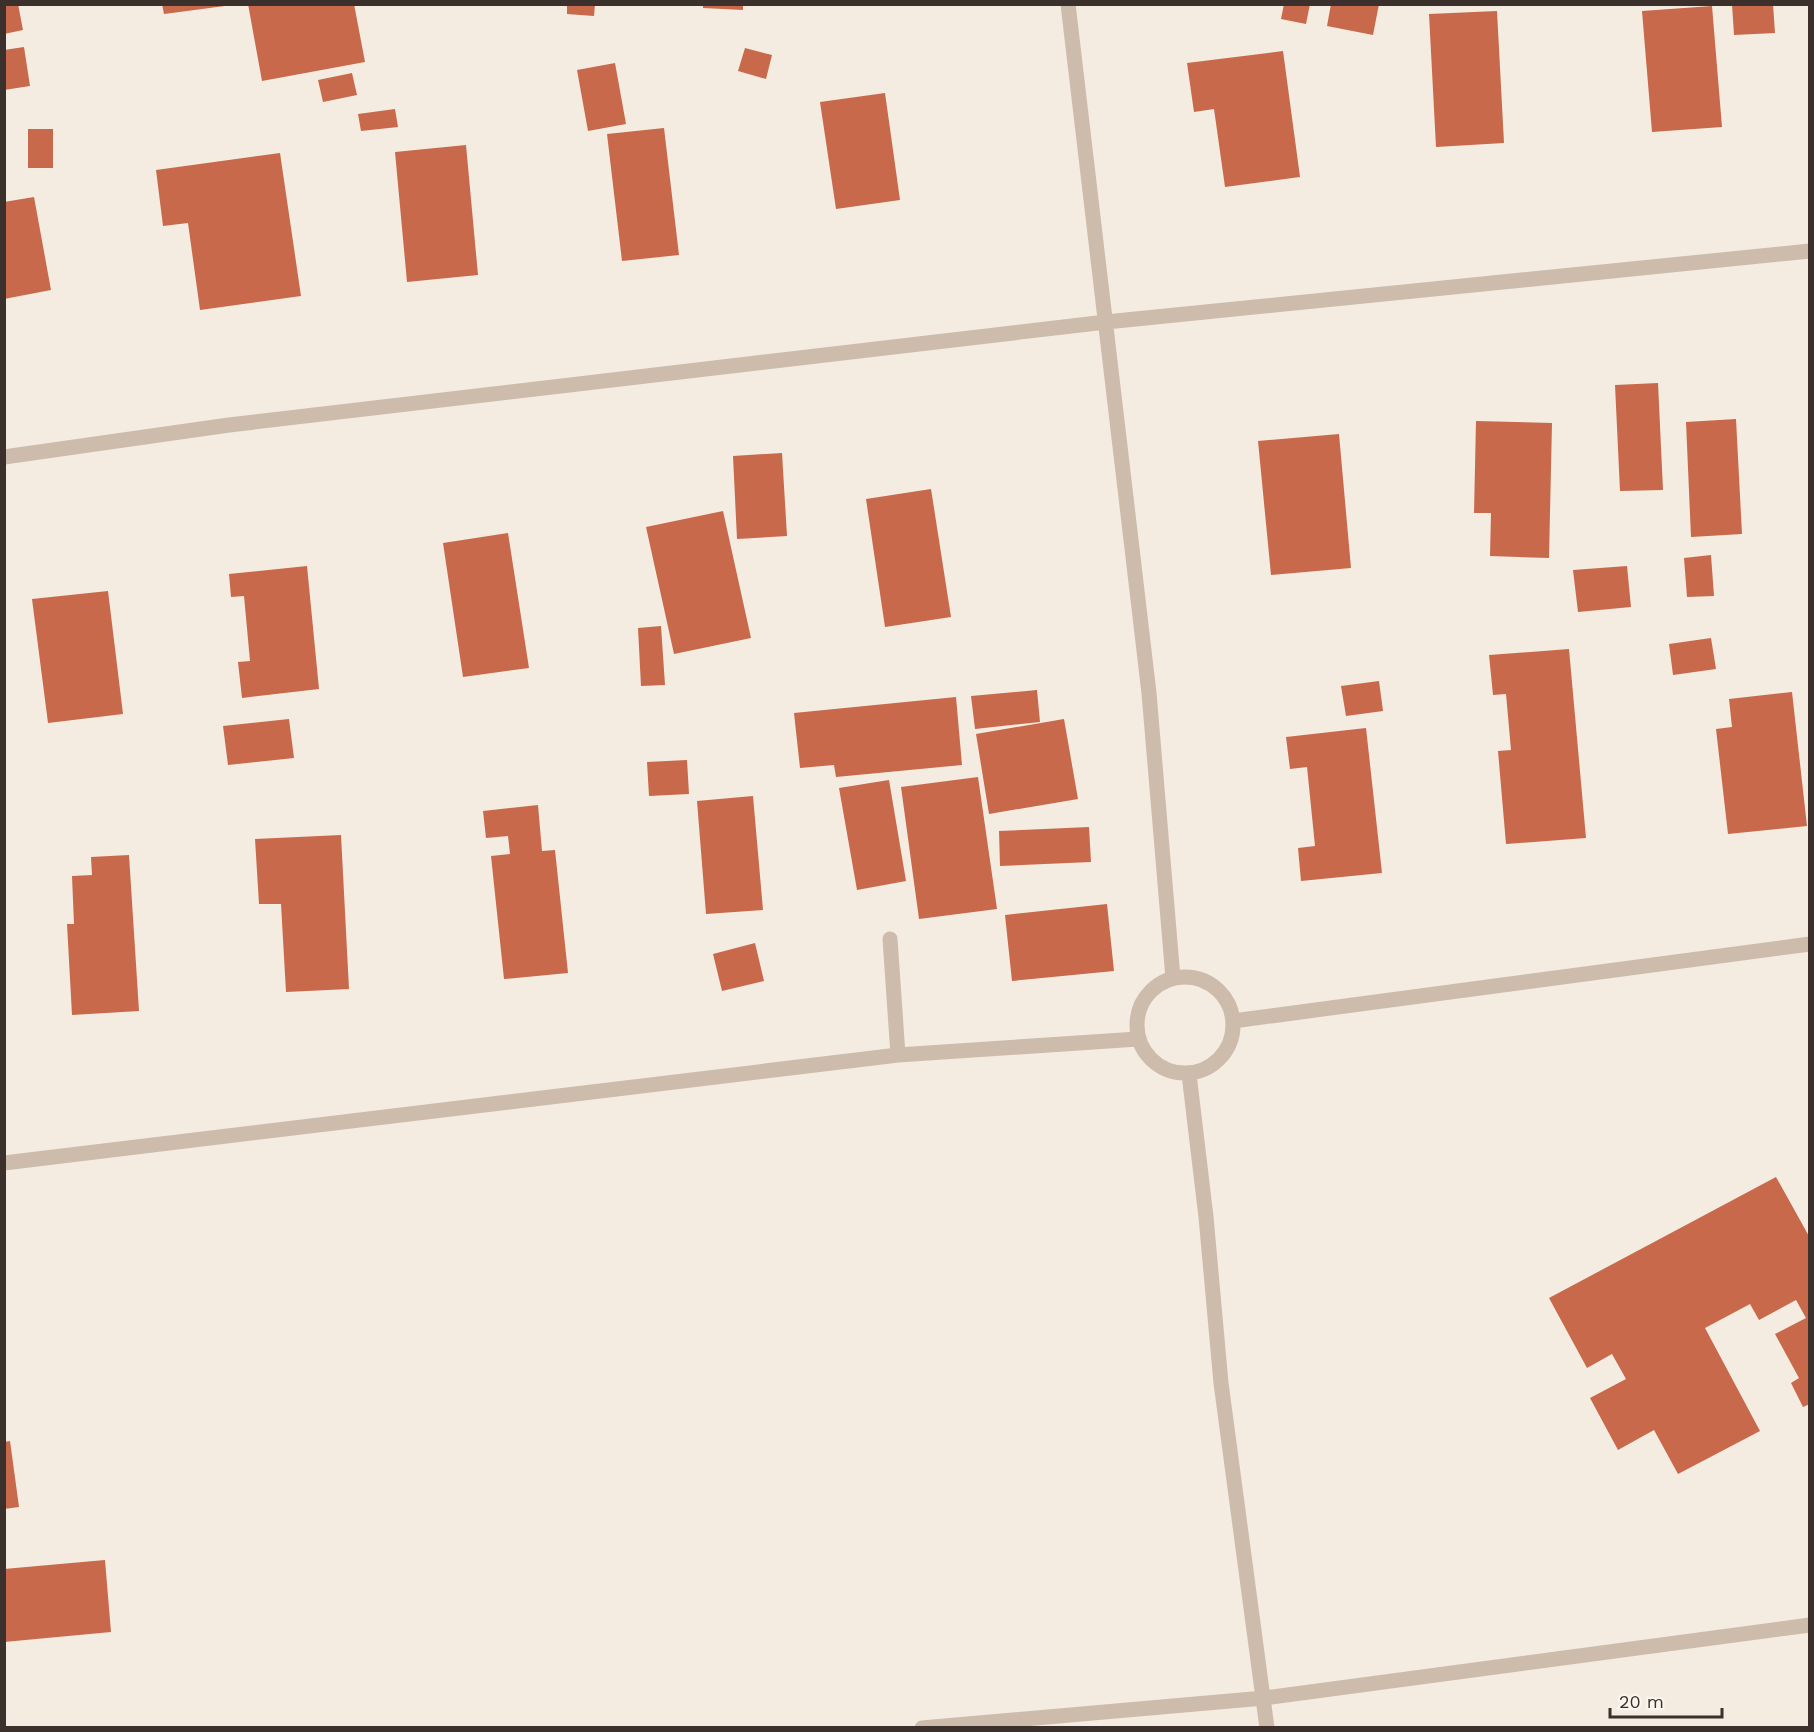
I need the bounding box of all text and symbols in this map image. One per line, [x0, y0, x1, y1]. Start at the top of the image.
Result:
scale bar [1610, 1681, 1722, 1719]
text: 20 m [1619, 1691, 1664, 1712]

